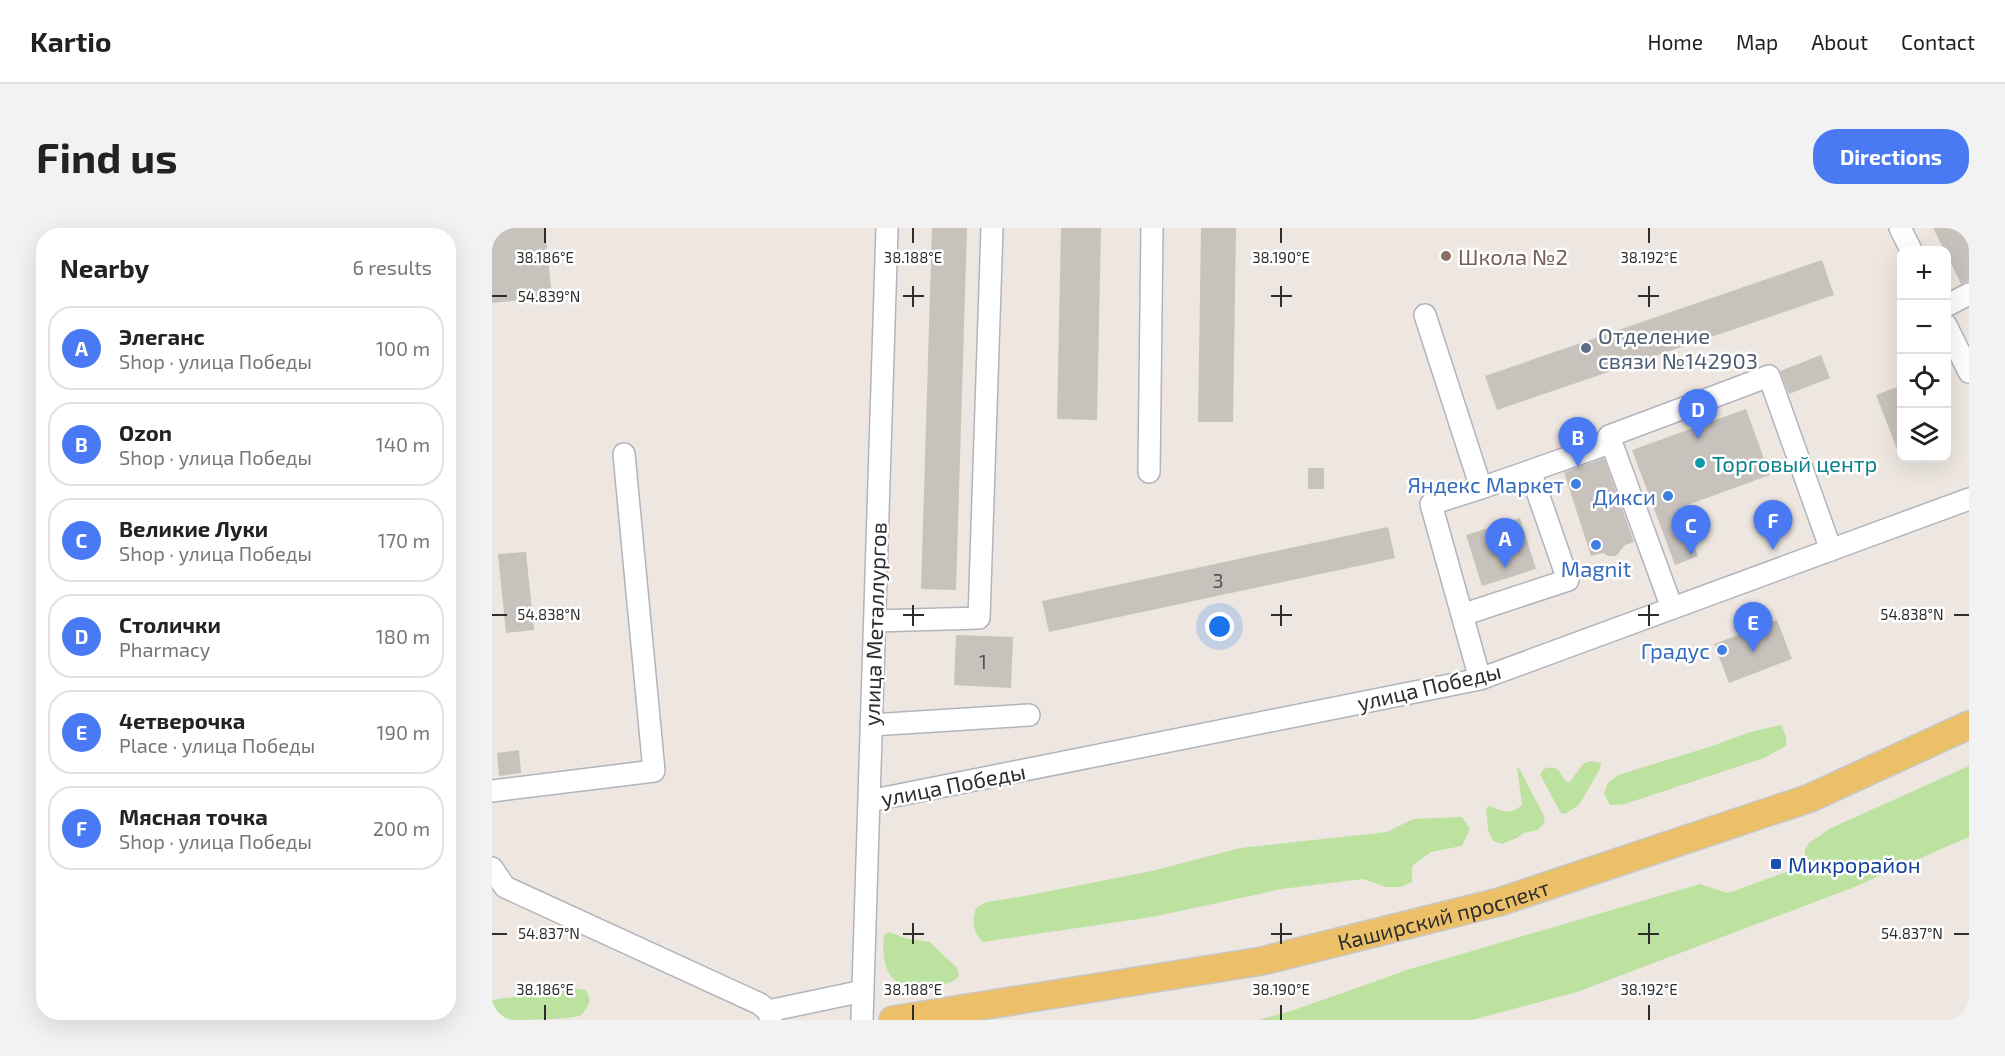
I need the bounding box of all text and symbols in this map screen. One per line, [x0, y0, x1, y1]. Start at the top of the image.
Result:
text: Kartio [30, 24, 111, 58]
text: Home [1647, 29, 1703, 54]
text: Map [1736, 29, 1778, 54]
text: About [1811, 29, 1868, 54]
text: Contact [1901, 29, 1975, 54]
button: Directions [1813, 129, 1969, 184]
text: Find us [36, 131, 178, 181]
place label: Школа №2 [1458, 243, 1568, 269]
map controls [1897, 246, 1951, 462]
button: + [1897, 246, 1951, 300]
text: 38.186°E [516, 248, 574, 266]
text: 38.188°E [884, 248, 942, 266]
text: 38.190°E [1252, 248, 1310, 266]
text: 38.192°E [1620, 248, 1678, 266]
marker: Школа №2 [1439, 249, 1453, 263]
text: Nearby [60, 252, 149, 283]
text: 6 results [352, 255, 432, 279]
text: 54.839°N [518, 287, 580, 305]
button: − [1897, 300, 1951, 354]
place label: Отделение связи №142903 [1598, 322, 1758, 373]
text: Элеганс [119, 323, 205, 349]
text: A [75, 336, 88, 360]
text: 100 m [376, 336, 430, 360]
marker: Отделение связи №142903 [1579, 341, 1593, 355]
text: Shop · улица Победы [119, 349, 312, 373]
button: locate [1897, 354, 1951, 408]
pin: D [1678, 390, 1718, 439]
button: layers [1897, 408, 1951, 462]
pin: B [1558, 418, 1598, 467]
text: Ozon [119, 419, 172, 445]
text: B [75, 432, 88, 456]
text: 140 m [376, 432, 430, 456]
text: Shop · улица Победы [119, 445, 312, 469]
place label: Торговый центр [1712, 450, 1877, 476]
marker: Торговый центр [1693, 456, 1707, 470]
place label: Яндекс Маркет [1407, 471, 1564, 497]
marker: Яндекс Маркет [1569, 477, 1583, 491]
place label: Дикси [1592, 483, 1656, 509]
marker: Дикси [1661, 489, 1675, 503]
pin: F [1754, 500, 1792, 550]
pin: C [1672, 506, 1710, 555]
text: Великие Луки [119, 515, 268, 541]
pin: A [1486, 518, 1524, 568]
street label: улица Металлургов [857, 522, 892, 726]
text: C [76, 528, 87, 552]
text: 170 m [378, 528, 430, 552]
marker: Magnit [1589, 538, 1603, 552]
text: Shop · улица Победы [119, 541, 312, 565]
place label: Magnit [1561, 555, 1631, 581]
house number: 3 [1212, 568, 1224, 592]
pin: E [1734, 602, 1772, 652]
text: 54.838°N [517, 605, 581, 623]
text: 54.838°N [1880, 605, 1944, 623]
text: Столички [119, 611, 221, 637]
your location [1205, 612, 1234, 641]
text: D [75, 624, 88, 648]
text: 180 m [376, 624, 430, 648]
text: Pharmacy [119, 637, 210, 661]
place label: Градус [1641, 637, 1710, 664]
marker: Градус [1715, 643, 1729, 657]
house number: 1 [979, 649, 987, 673]
street label: улица Победы [1355, 657, 1504, 716]
text: 4етверочка [119, 707, 245, 733]
text: E [76, 720, 87, 744]
text: 190 m [377, 720, 430, 744]
text: Place · улица Победы [119, 733, 315, 757]
street label: улица Победы [878, 757, 1028, 812]
text: Мясная точка [119, 803, 268, 829]
text: F [76, 816, 87, 840]
text: 200 m [373, 816, 430, 840]
text: Shop · улица Победы [119, 829, 312, 853]
place label: Микрорайон [1788, 851, 1921, 877]
marker: Микрорайон [1769, 857, 1783, 871]
street label: Каширский проспект [1335, 873, 1553, 955]
text: 54.837°N [518, 924, 580, 942]
text: 54.837°N [1881, 924, 1943, 942]
text: 38.186°E [516, 980, 574, 998]
text: 38.188°E [884, 980, 942, 998]
text: 38.190°E [1252, 980, 1310, 998]
text: 38.192°E [1620, 980, 1678, 998]

